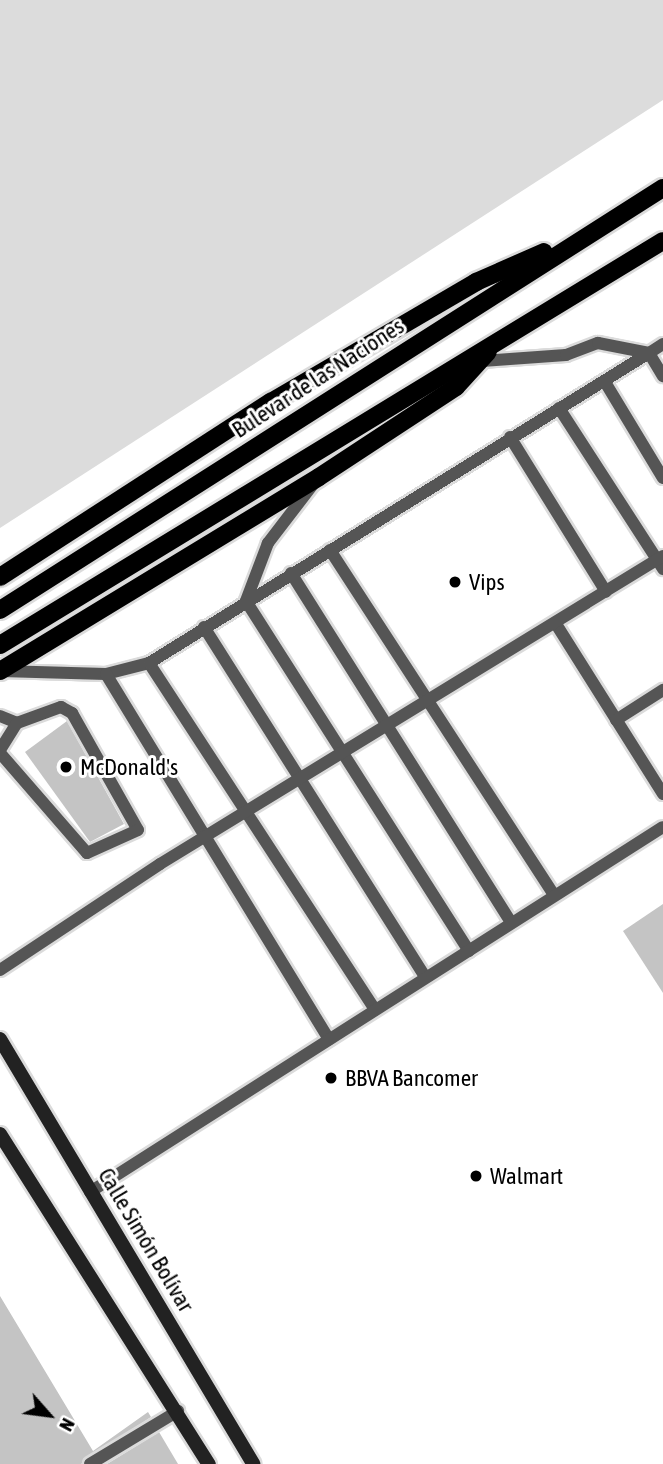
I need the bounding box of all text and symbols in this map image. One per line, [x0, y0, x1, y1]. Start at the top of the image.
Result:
street label: Bulevar de las Naciones [227, 312, 409, 444]
place label: Vips [469, 568, 505, 596]
marker: Vips [447, 574, 463, 590]
place label: McDonald's [80, 753, 178, 781]
marker: McDonald's [58, 759, 74, 775]
place label: BBVA Bancomer [345, 1064, 478, 1092]
marker: BBVA Bancomer [323, 1070, 339, 1086]
place label: Walmart [490, 1162, 563, 1190]
street label: Calle Simón Bolívar [92, 1163, 200, 1317]
marker: Walmart [468, 1168, 484, 1184]
north arrow [14, 1380, 84, 1450]
text: N [55, 1415, 80, 1435]

